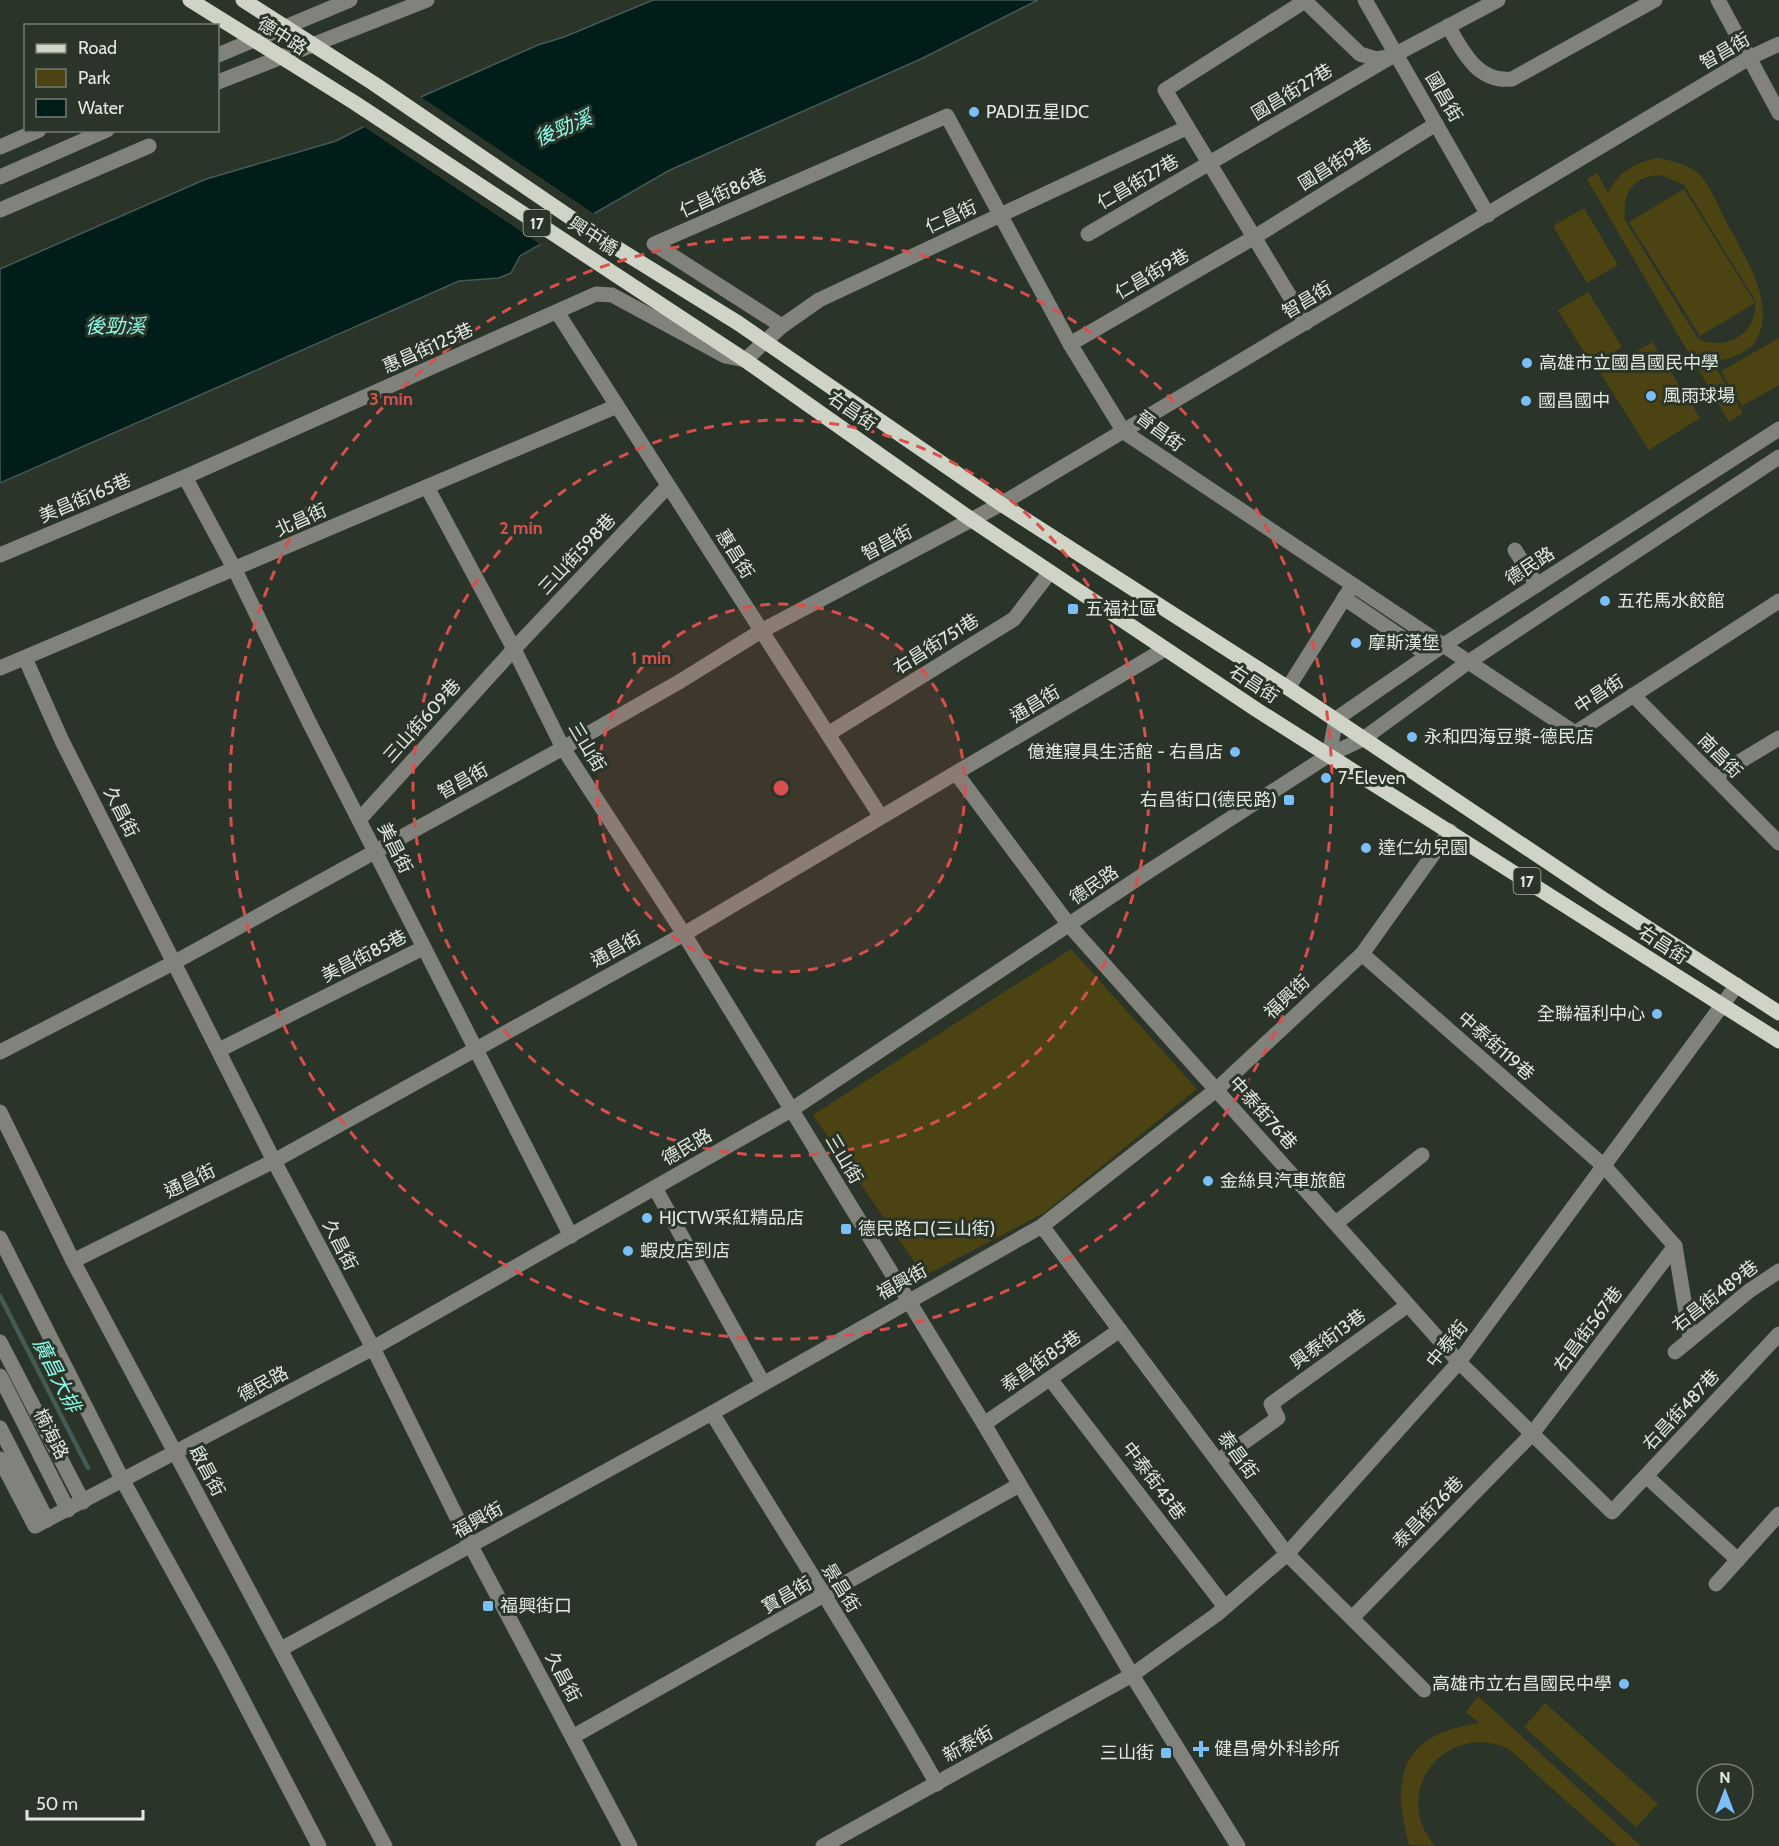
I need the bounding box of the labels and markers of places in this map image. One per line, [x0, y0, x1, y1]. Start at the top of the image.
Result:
place label: PADI五星IDC [986, 101, 1089, 123]
marker: PADI五星IDC [967, 105, 981, 119]
place label: 高雄市立國昌國民中學 [1539, 352, 1719, 374]
marker: 高雄市立國昌國民中學 [1520, 356, 1534, 370]
place label: 風雨球場 [1663, 385, 1735, 407]
marker: 風雨球場 [1644, 389, 1658, 403]
place label: 國昌國中 [1538, 390, 1610, 412]
marker: 國昌國中 [1519, 394, 1533, 408]
place label: 五花馬水餃館 [1617, 590, 1725, 612]
marker: 五花馬水餃館 [1598, 594, 1612, 608]
place label: 五福社區 [1085, 598, 1157, 620]
marker: 五福社區 [1066, 602, 1080, 616]
place label: 摩斯漢堡 [1368, 632, 1440, 654]
marker: 摩斯漢堡 [1349, 636, 1363, 650]
place label: 永和四海豆漿-德民店 [1424, 726, 1594, 748]
marker: 永和四海豆漿-德民店 [1405, 730, 1419, 744]
place label: 億進寢具生活館 - 右昌店 [1027, 741, 1223, 763]
marker: 億進寢具生活館 - 右昌店 [1228, 745, 1242, 759]
place label: 7-Eleven [1338, 767, 1406, 789]
marker: 7-Eleven [1319, 771, 1333, 785]
centre of rings [771, 778, 791, 798]
place label: 右昌街口(德民路) [1140, 789, 1277, 811]
marker: 右昌街口(德民路) [1282, 793, 1296, 807]
place label: 達仁幼兒園 [1378, 837, 1468, 859]
marker: 達仁幼兒園 [1359, 841, 1373, 855]
place label: 全聯福利中心 [1537, 1003, 1645, 1025]
marker: 全聯福利中心 [1650, 1007, 1664, 1021]
place label: 金絲貝汽車旅館 [1220, 1170, 1346, 1192]
marker: 金絲貝汽車旅館 [1201, 1174, 1215, 1188]
place label: HJCTW采紅精品店 [659, 1207, 804, 1229]
marker: HJCTW采紅精品店 [640, 1211, 654, 1225]
place label: 德民路口(三山街) [858, 1218, 995, 1240]
marker: 德民路口(三山街) [839, 1222, 853, 1236]
place label: 蝦皮店到店 [640, 1240, 730, 1262]
marker: 蝦皮店到店 [621, 1244, 635, 1258]
place label: 福興街口 [500, 1595, 572, 1617]
marker: 福興街口 [481, 1599, 495, 1613]
place label: 高雄市立右昌國民中學 [1432, 1673, 1612, 1695]
marker: 高雄市立右昌國民中學 [1617, 1677, 1631, 1691]
place label: 健昌骨外科診所 [1214, 1738, 1340, 1760]
marker: 健昌骨外科診所 [1192, 1740, 1210, 1758]
place label: 三山街 [1100, 1742, 1154, 1764]
marker: 三山街 [1159, 1746, 1173, 1760]

